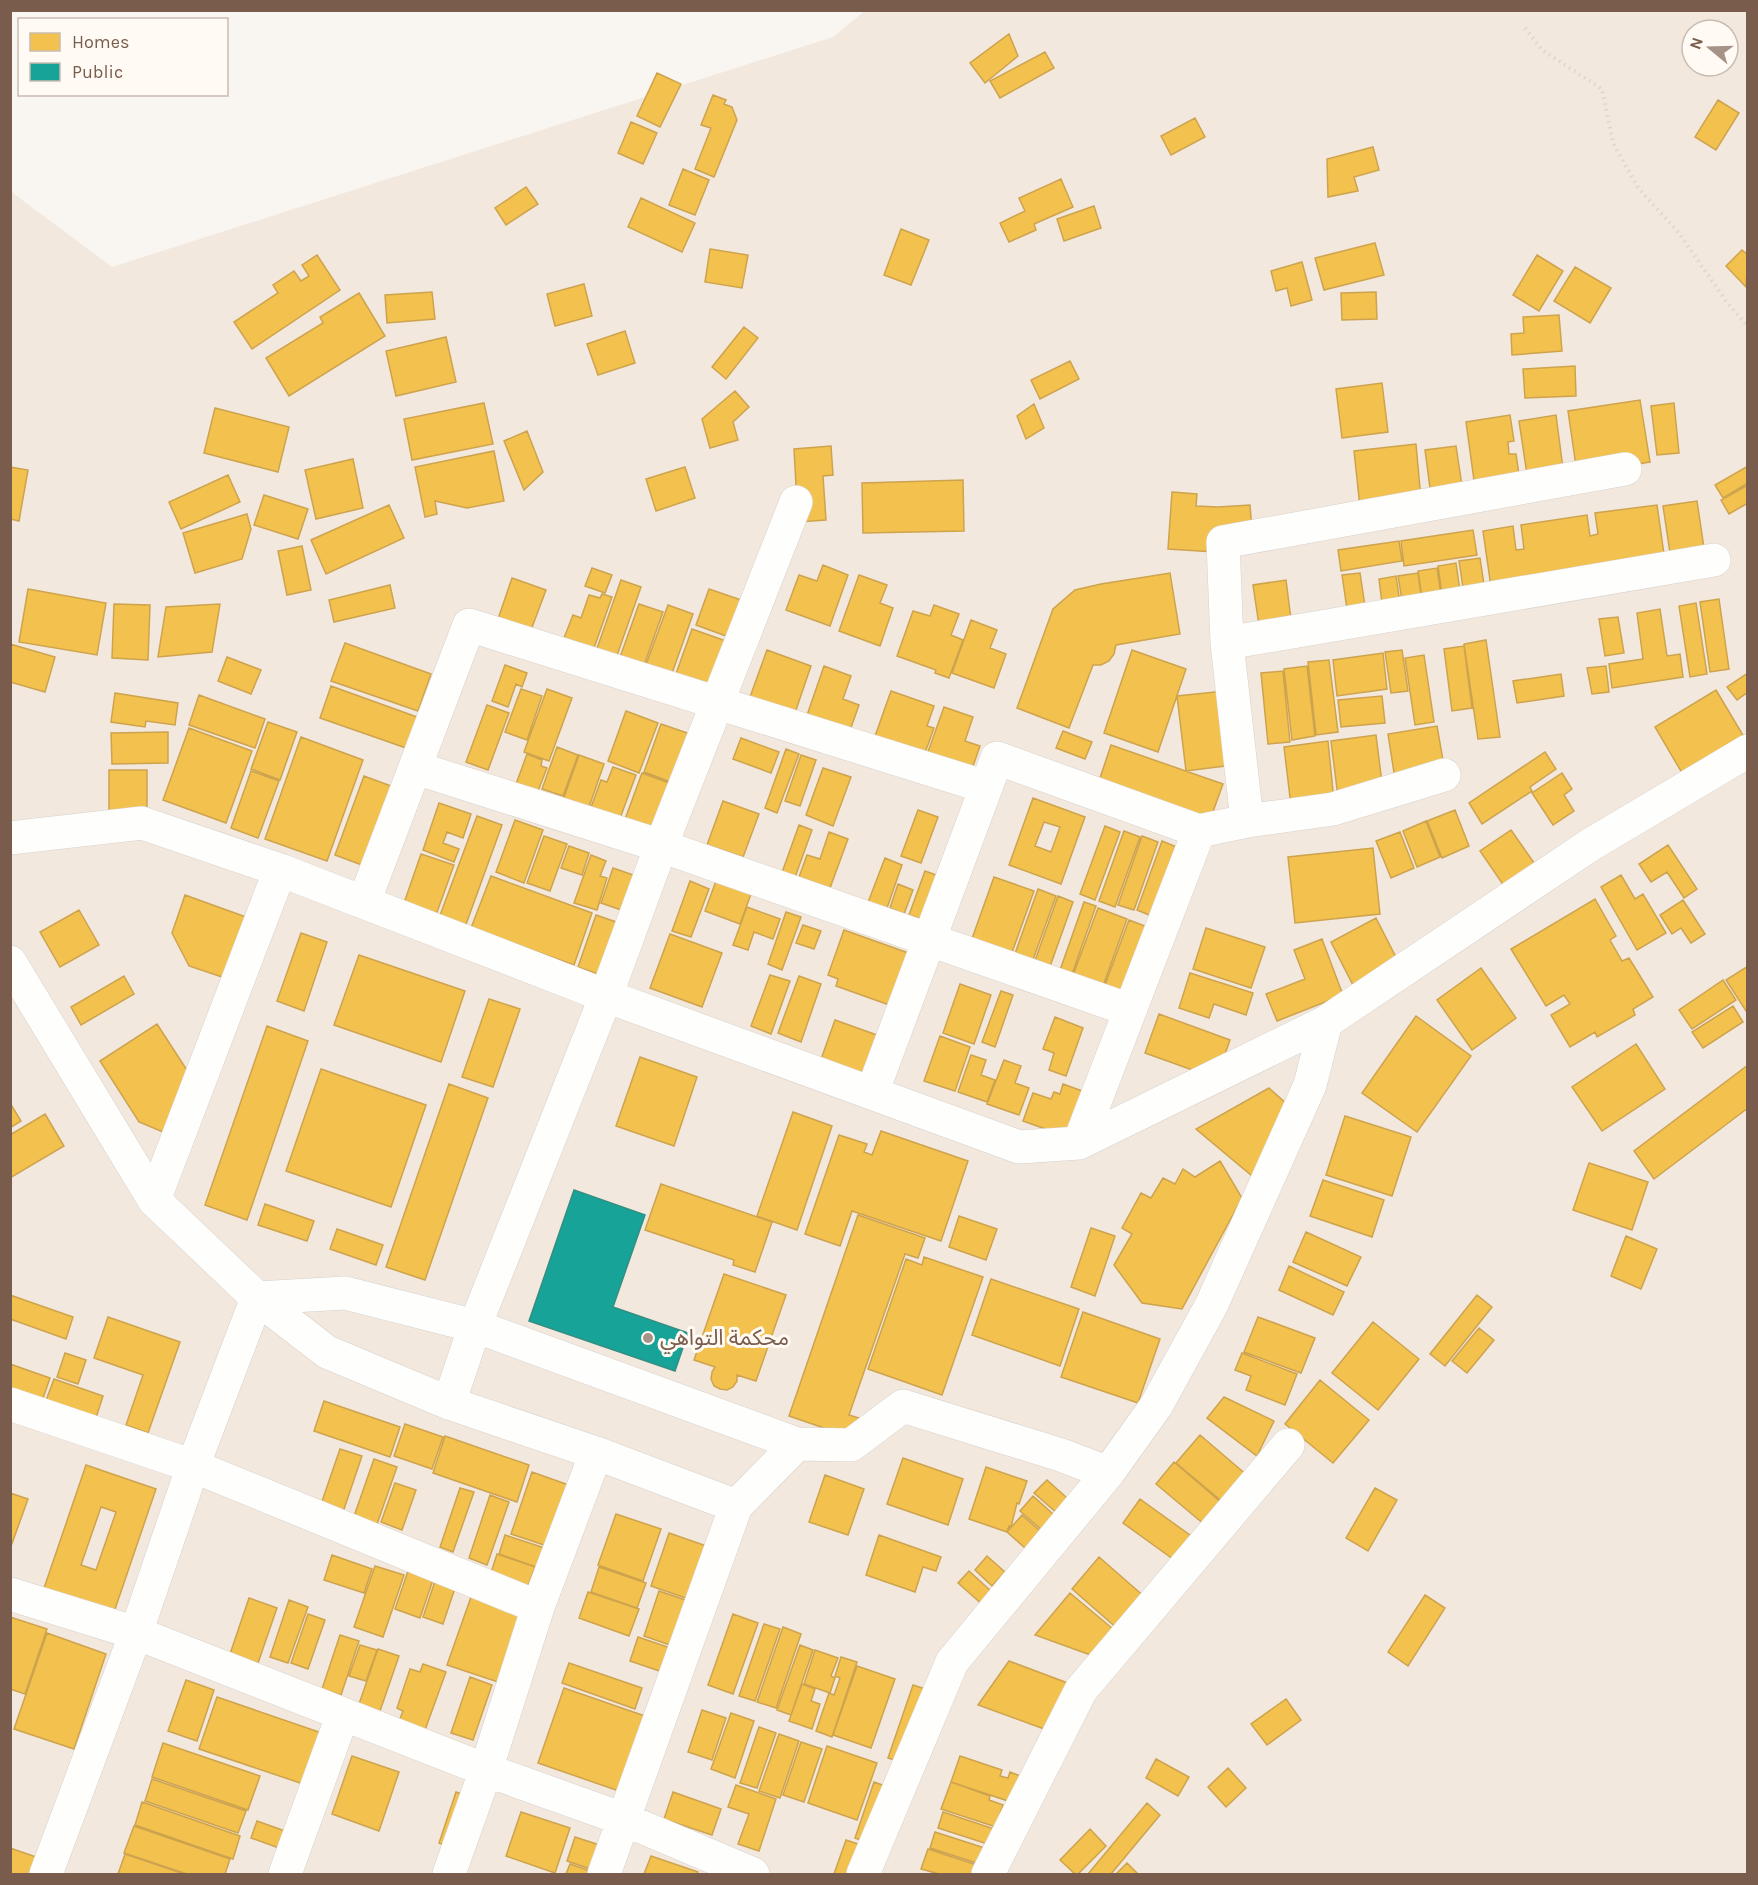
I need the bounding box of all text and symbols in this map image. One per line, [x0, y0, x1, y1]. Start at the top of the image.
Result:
legend [18, 18, 228, 96]
north arrow [1680, 18, 1740, 78]
text: Homes [72, 31, 129, 53]
text: N [1685, 35, 1707, 52]
text: Public [72, 61, 123, 83]
place label: محكمة التواهي [660, 1325, 789, 1354]
marker: محكمة التواهي [641, 1331, 655, 1345]

